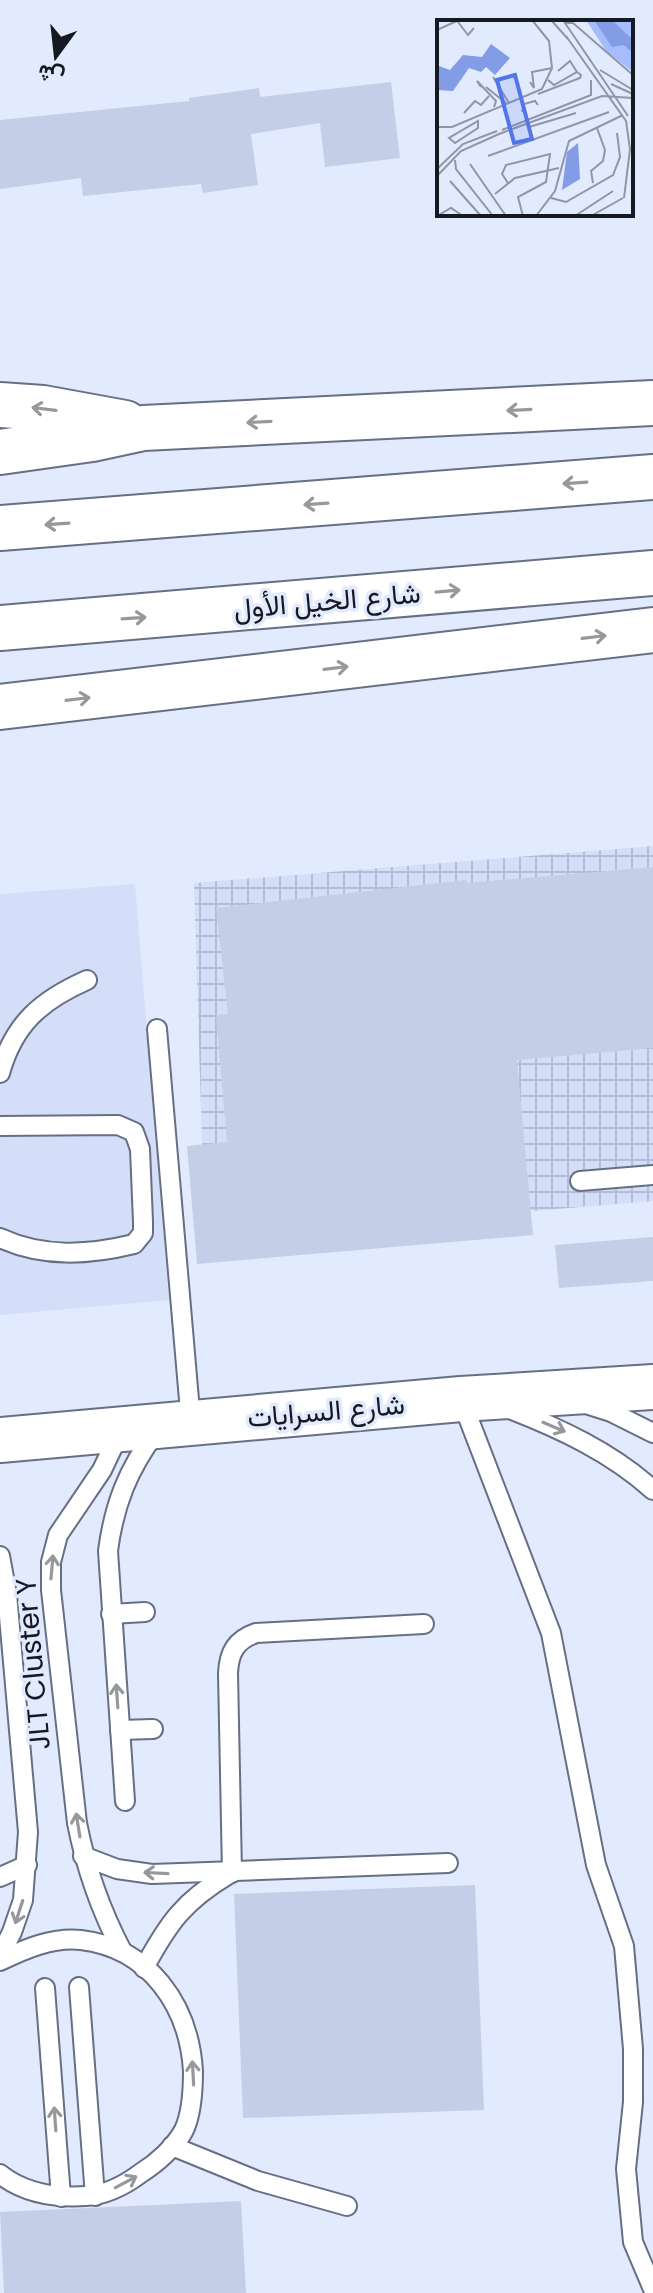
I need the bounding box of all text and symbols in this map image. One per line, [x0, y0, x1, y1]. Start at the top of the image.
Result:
north arrow [16, 16, 96, 96]
inset map [437, 20, 633, 216]
text: ش [34, 56, 68, 93]
one-way arrow [31, 401, 58, 416]
one-way arrow [506, 402, 533, 417]
one-way arrow [246, 415, 273, 430]
one-way arrow [562, 476, 589, 491]
one-way arrow [303, 497, 330, 512]
one-way arrow [44, 517, 71, 532]
street label: شارع الخيل الأول [232, 573, 422, 629]
one-way arrow [434, 583, 461, 598]
one-way arrow [120, 610, 147, 625]
one-way arrow [580, 630, 607, 645]
one-way arrow [322, 661, 349, 676]
one-way arrow [64, 691, 90, 706]
street label: شارع السرايات [246, 1385, 406, 1437]
one-way arrow [541, 1420, 566, 1435]
one-way arrow [45, 1554, 60, 1581]
street label: JLT Cluster Y [6, 1576, 60, 1752]
one-way arrow [109, 1683, 124, 1709]
one-way arrow [69, 1813, 84, 1838]
one-way arrow [143, 1866, 170, 1881]
one-way arrow [10, 1899, 25, 1924]
one-way arrow [185, 2060, 200, 2087]
one-way arrow [47, 2107, 62, 2133]
one-way arrow [114, 2174, 137, 2190]

